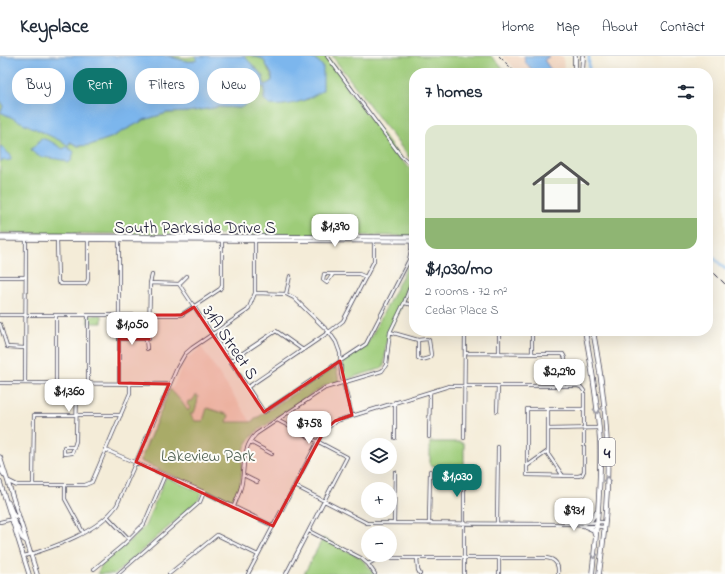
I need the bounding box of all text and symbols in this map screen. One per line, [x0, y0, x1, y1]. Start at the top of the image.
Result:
text: Keyplace [20, 14, 88, 41]
text: Home [502, 17, 534, 38]
text: Map [556, 17, 580, 38]
text: About [602, 17, 638, 38]
text: Contact [660, 17, 705, 38]
chip: Buy [12, 68, 65, 104]
chip: Rent [73, 68, 127, 104]
chip: Filters [135, 68, 199, 104]
chip: New [207, 68, 260, 104]
text: 7 homes [425, 80, 483, 105]
icon: filters [675, 81, 697, 103]
icon: home [525, 151, 597, 223]
pin: $1,390 [302, 214, 368, 248]
street label: South Parkside Drive S [114, 216, 276, 241]
text: $1,390 [320, 217, 350, 236]
text: $1,030/mo [425, 257, 493, 282]
text: 2 rooms · 72 m² [425, 282, 507, 301]
street label: 31A Street S [196, 301, 264, 385]
text: Cedar Place S [425, 301, 499, 320]
pin: $1,050 [99, 312, 165, 346]
text: $1,050 [116, 315, 148, 334]
pin: $2,290 [526, 359, 592, 393]
text: $2,290 [543, 362, 575, 381]
pin: $1,360 [36, 379, 102, 413]
text: $1,360 [54, 382, 84, 401]
one-way arrow [593, 408, 602, 414]
pin: $758 [285, 411, 333, 445]
text: $758 [296, 414, 322, 433]
map controls [361, 438, 397, 562]
button: layers [361, 438, 397, 474]
road number: 4 [599, 438, 615, 466]
park label: Lakeview Park [161, 444, 255, 469]
pin: $1,030 [424, 464, 490, 498]
text: $1,030 [442, 467, 472, 486]
one-way arrow [603, 476, 611, 482]
button: + [361, 482, 397, 518]
pin: $931 [550, 498, 598, 532]
text: $931 [563, 501, 585, 520]
button: − [361, 526, 397, 562]
one-way arrow [590, 553, 599, 559]

